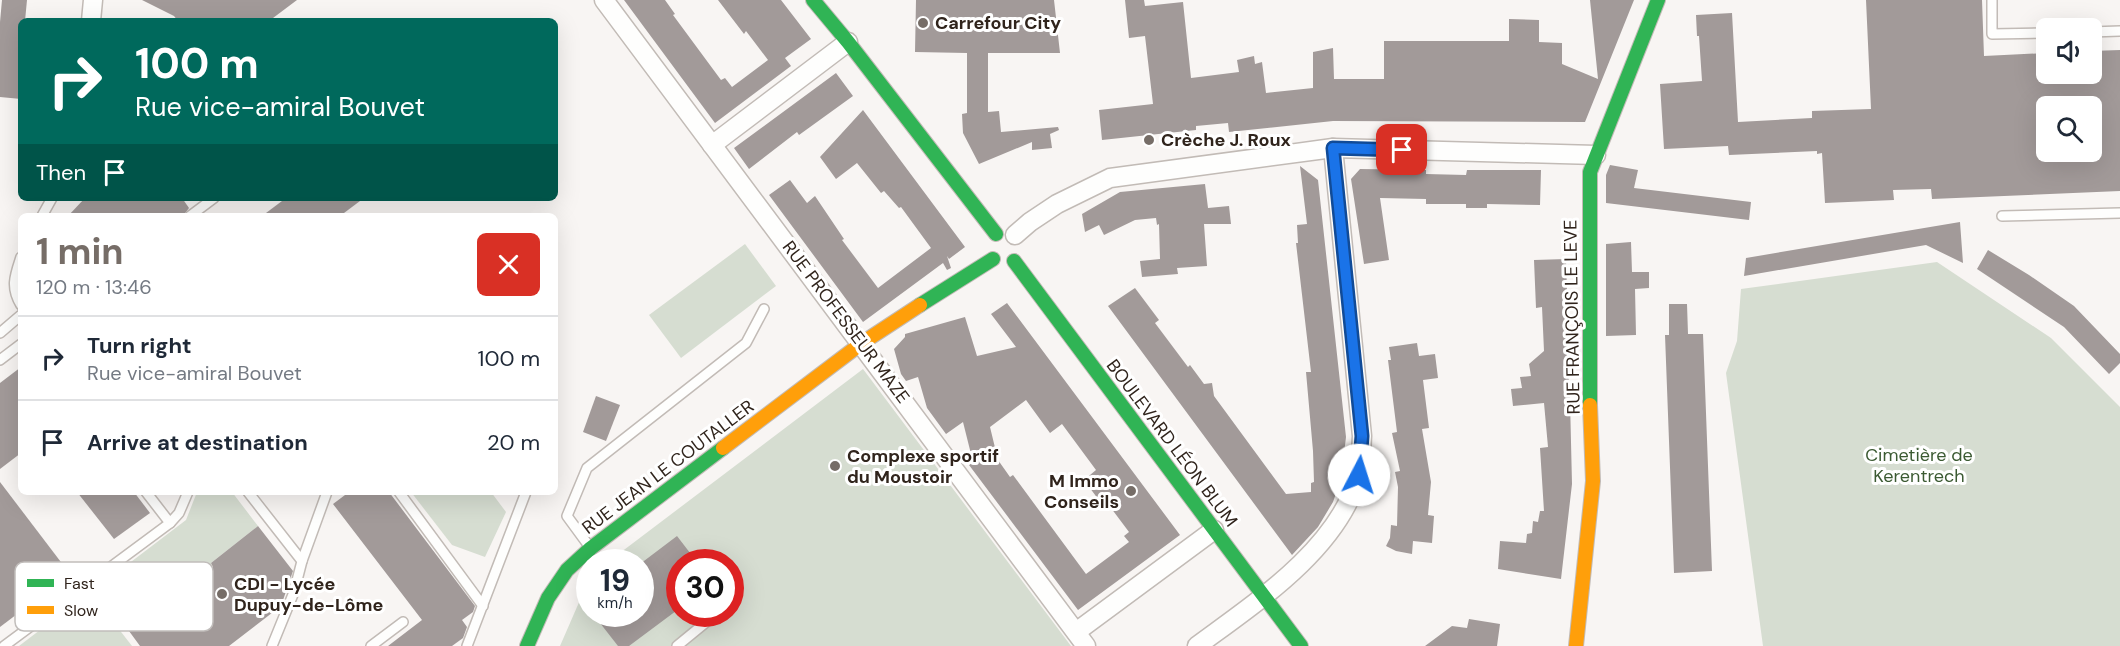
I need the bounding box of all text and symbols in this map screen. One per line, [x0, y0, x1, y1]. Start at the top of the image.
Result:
place label: Carrefour City [935, 11, 1061, 35]
marker: Carrefour City [916, 16, 930, 30]
map controls [2036, 18, 2102, 162]
button: sound [2036, 18, 2102, 84]
text: 100 m [135, 36, 259, 91]
icon: right [36, 42, 114, 120]
text: Rue vice-amiral Bouvet [135, 89, 425, 124]
button: search [2036, 96, 2102, 162]
pin [1376, 124, 1427, 175]
place label: Crèche J. Roux [1161, 128, 1291, 152]
marker: Crèche J. Roux [1142, 133, 1156, 147]
icon: arrive [1385, 133, 1418, 166]
icon: arrive [98, 156, 131, 189]
text: Then [36, 158, 86, 187]
street label: RUE FRANÇOIS LE LEVE [1558, 219, 1586, 415]
text: 1 min [36, 228, 124, 275]
button: close [477, 233, 540, 296]
street label: RUE PROFESSEUR MAZE [777, 236, 915, 408]
text: 120 m · 13:46 [36, 274, 152, 300]
text: Turn right [87, 331, 192, 360]
icon: right [36, 342, 69, 375]
text: 100 m [478, 344, 540, 373]
street label: BOULEVARD LÉON BLUM [1101, 354, 1243, 532]
text: Rue vice-amiral Bouvet [87, 360, 302, 386]
street label: RUE JEAN LE COUTALLER [577, 394, 759, 540]
icon: arrive [36, 426, 69, 459]
text: Arrive at destination [87, 428, 308, 457]
text: 20 m [487, 428, 540, 457]
position arrow [1327, 443, 1391, 507]
park label: Cimetière de Kerentrech [1865, 443, 1973, 488]
place label: Complexe sportif du Moustoir [847, 444, 999, 489]
marker: Complexe sportif du Moustoir [828, 459, 842, 473]
place label: M Immo Conseils [1044, 469, 1119, 514]
marker: M Immo Conseils [1124, 484, 1138, 498]
speed limit sign: 30 [666, 549, 744, 627]
text: 19 [600, 561, 630, 600]
legend [15, 562, 213, 631]
place label: CDI - Lycée Dupuy-de-Lôme [234, 572, 383, 617]
text: Fast [64, 573, 95, 594]
marker: CDI - Lycée Dupuy-de-Lôme [215, 587, 229, 601]
text: km/h [597, 593, 633, 613]
text: Slow [64, 600, 98, 621]

